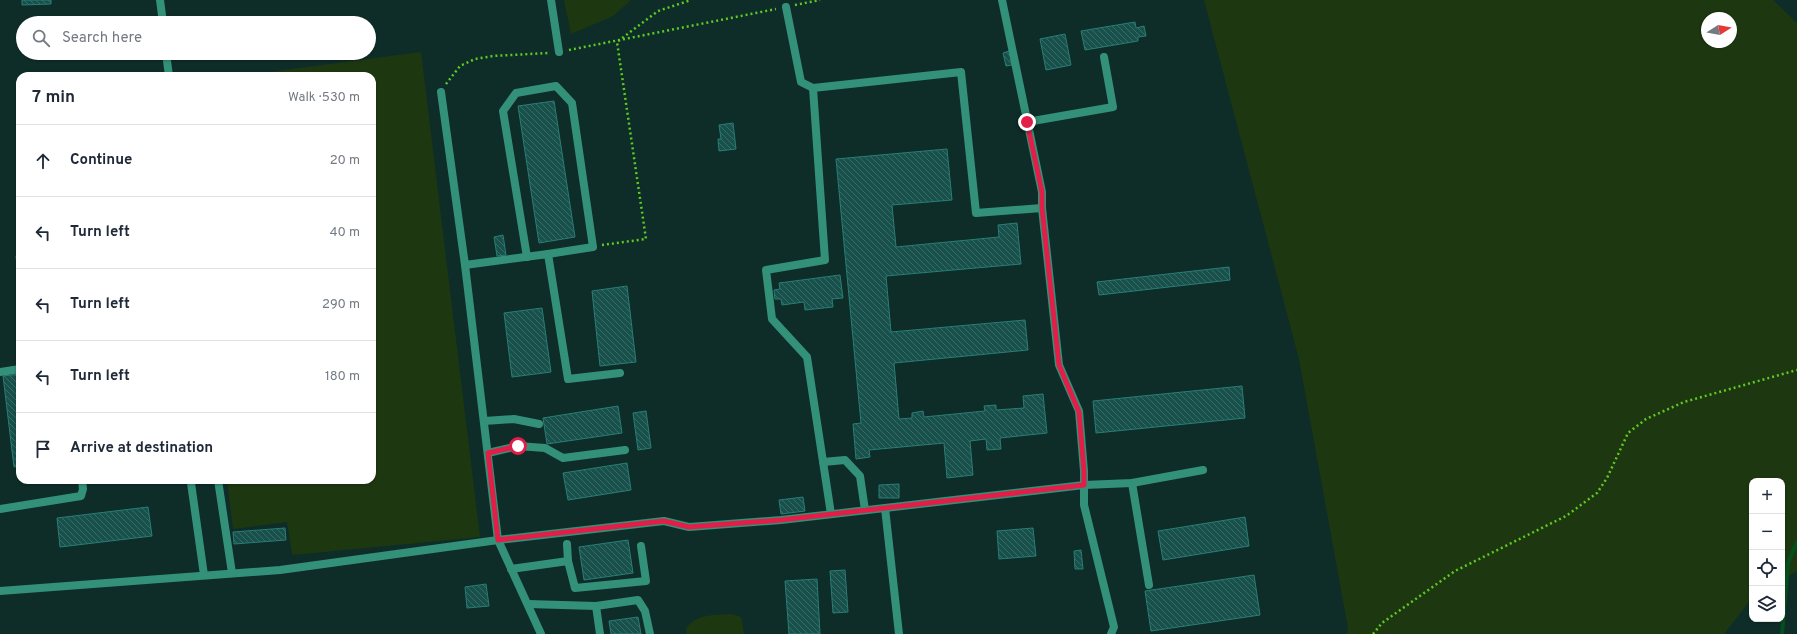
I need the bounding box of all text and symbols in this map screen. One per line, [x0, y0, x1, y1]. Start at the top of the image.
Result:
north arrow [1701, 12, 1737, 48]
search box [16, 16, 376, 60]
icon: search [30, 27, 52, 49]
text: Search here [62, 29, 142, 48]
text: 7 min [32, 87, 75, 109]
text: Walk · 530 m [288, 90, 360, 106]
route end [1018, 113, 1036, 131]
icon: ahead [32, 150, 54, 172]
text: Continue [70, 151, 132, 170]
text: 20 m [330, 153, 360, 169]
icon: left [32, 222, 54, 244]
text: Turn left [70, 223, 130, 242]
text: 40 m [330, 225, 360, 241]
icon: left [32, 294, 54, 316]
text: Turn left [70, 295, 130, 314]
text: 290 m [322, 297, 360, 313]
icon: left [32, 366, 54, 388]
text: Turn left [70, 367, 130, 386]
text: 180 m [325, 369, 360, 385]
route start [509, 437, 527, 455]
icon: arrive [32, 438, 54, 460]
text: Arrive at destination [70, 439, 213, 458]
map controls [1749, 478, 1785, 622]
button: + [1749, 478, 1785, 514]
button: − [1749, 514, 1785, 550]
button: locate [1749, 550, 1785, 586]
button: layers [1749, 586, 1785, 622]

